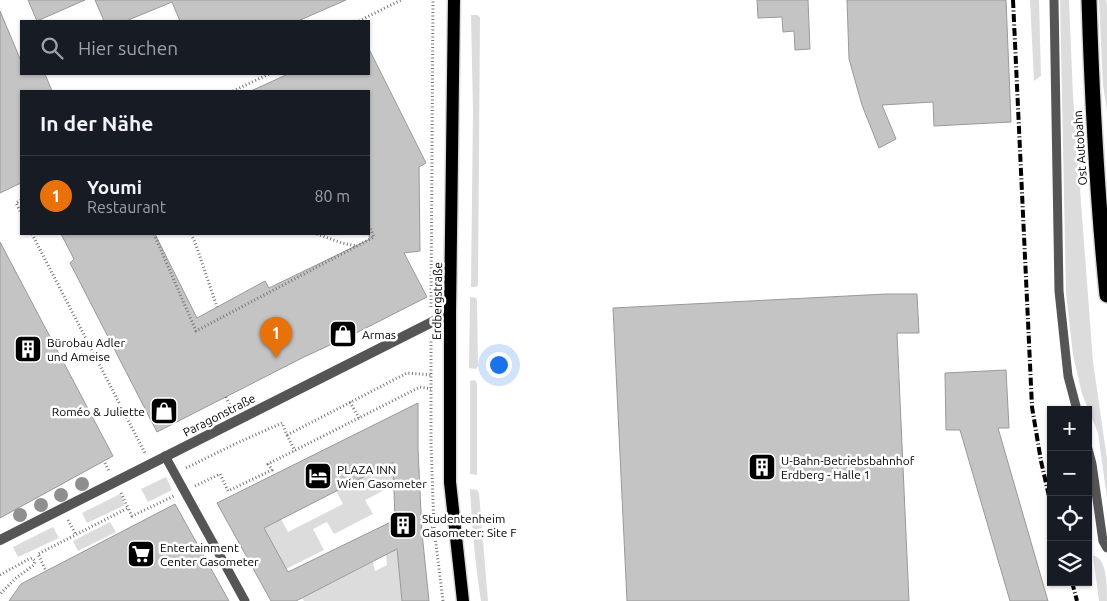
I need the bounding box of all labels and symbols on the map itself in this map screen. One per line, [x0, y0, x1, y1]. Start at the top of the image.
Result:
street label: Ost Autobahn [1071, 110, 1089, 186]
street label: Erdbergstraße [430, 262, 444, 340]
pin: 1 [260, 317, 292, 358]
shop icon: Armas [328, 319, 358, 349]
place label: Armas [362, 328, 396, 341]
building icon: Bürobau Adler und Ameise [13, 334, 43, 364]
place label: Bürobau Adler und Ameise [47, 336, 125, 363]
your location [486, 352, 512, 378]
street label: Paragonstraße [181, 391, 257, 439]
shop icon: Roméo & Juliette [149, 396, 179, 426]
place label: Roméo & Juliette [52, 405, 145, 418]
building icon: U-Bahn-Betriebsbahnhof Erdberg - Halle 1 [747, 452, 777, 482]
place label: U-Bahn-Betriebsbahnhof Erdberg - Halle 1 [781, 454, 915, 481]
hotel icon: PLAZA INN Wien Gasometer [303, 461, 333, 491]
place label: PLAZA INN Wien Gasometer [337, 463, 427, 490]
building icon: Studentenheim Gasometer: Site F [388, 510, 418, 540]
place label: Studentenheim Gasometer: Site F [422, 512, 517, 539]
supermarket icon: Entertainment Center Gasometer [126, 539, 156, 569]
place label: Entertainment Center Gasometer [160, 541, 259, 568]

